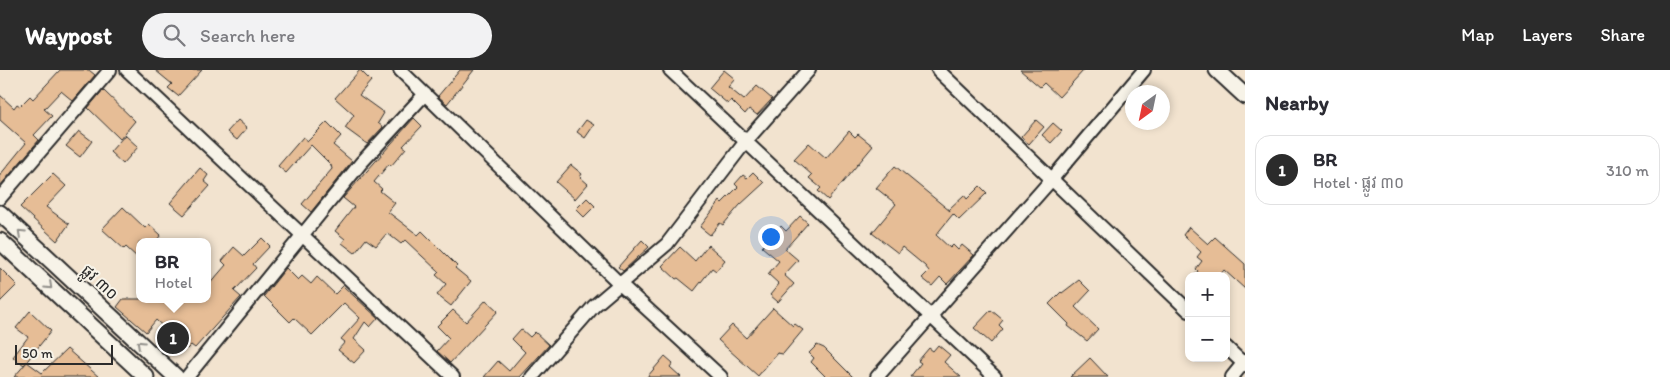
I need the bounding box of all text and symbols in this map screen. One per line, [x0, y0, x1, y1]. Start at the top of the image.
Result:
search box [142, 13, 492, 58]
text: Waypost [25, 21, 112, 50]
icon: search [160, 21, 188, 49]
text: Search here [200, 24, 295, 47]
text: Map [1461, 24, 1494, 46]
text: Layers [1522, 24, 1572, 46]
text: Share [1600, 24, 1645, 46]
north arrow [1125, 85, 1170, 130]
text: Nearby [1265, 90, 1329, 115]
text: BR [1313, 148, 1337, 171]
text: 1 [1278, 161, 1286, 180]
text: 310 m [1606, 161, 1649, 180]
text: Hotel · ផ្លូវ ៣០ [1313, 173, 1404, 192]
your location [758, 224, 784, 250]
one-way arrow [18, 230, 27, 239]
popup [136, 238, 211, 303]
text: BR [155, 250, 179, 273]
street label: ផ្លូវ ៣០ [75, 260, 122, 307]
map controls [1185, 272, 1230, 362]
button: + [1185, 272, 1230, 317]
text: Hotel [155, 273, 192, 292]
one-way arrow [43, 281, 52, 290]
button: − [1185, 317, 1230, 362]
pin: 1 [157, 319, 189, 357]
one-way arrow [137, 341, 146, 350]
scale bar [15, 342, 112, 365]
text: 50 m [22, 345, 53, 362]

